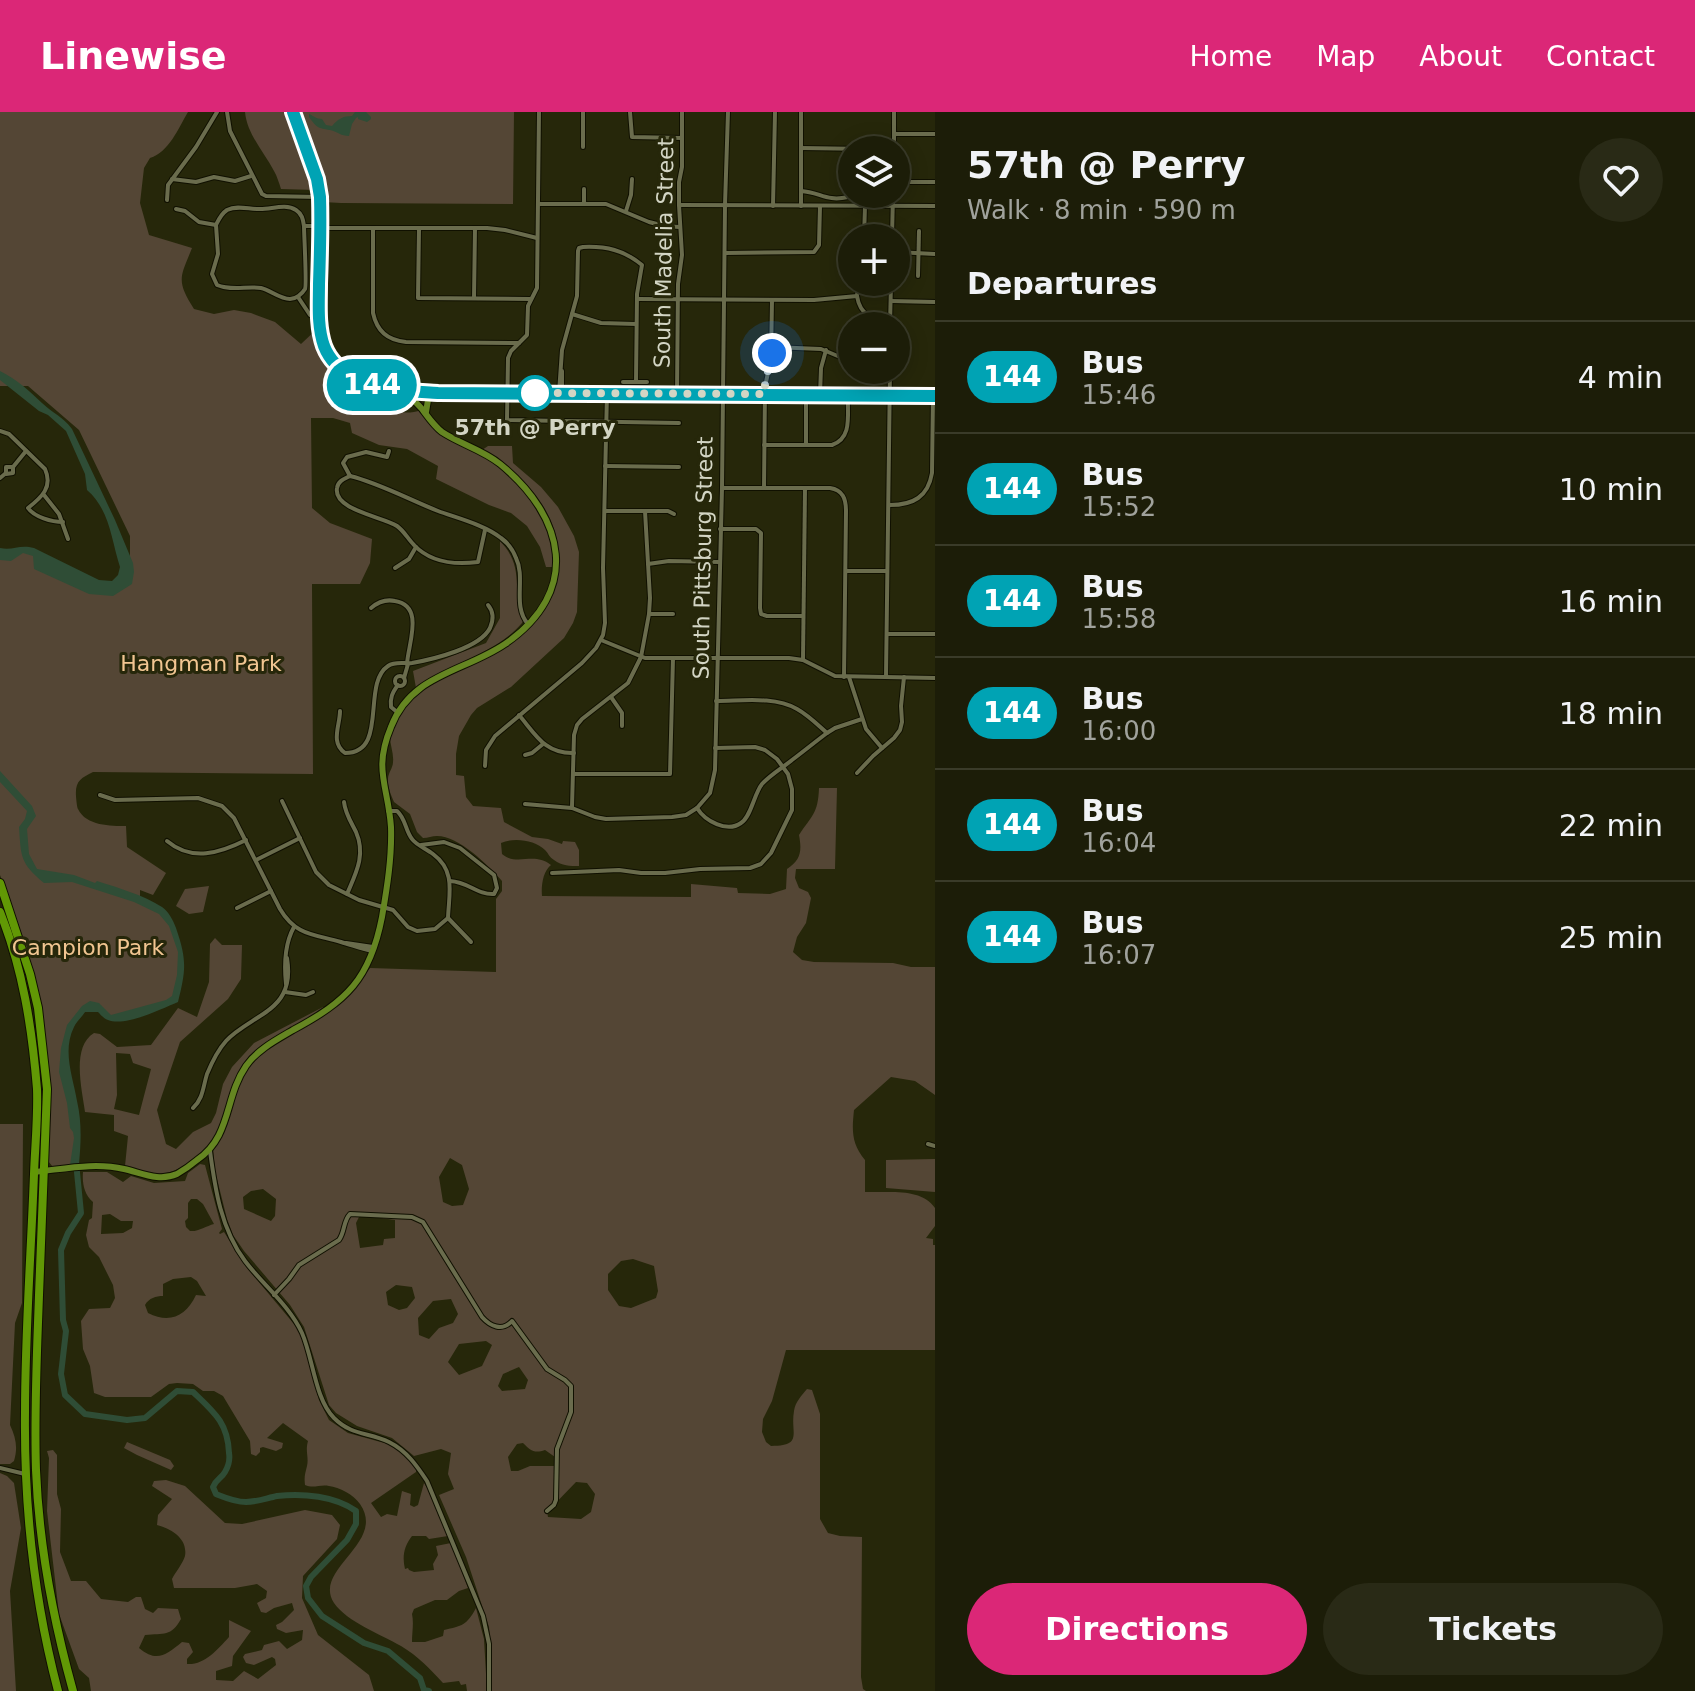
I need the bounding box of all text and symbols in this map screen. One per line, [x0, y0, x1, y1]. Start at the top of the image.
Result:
text: Linewise [40, 34, 227, 78]
text: Home [1189, 40, 1272, 73]
text: Map [1316, 40, 1375, 73]
text: About [1419, 40, 1502, 73]
text: Contact [1546, 40, 1655, 73]
map controls [838, 136, 910, 384]
button: layers [838, 136, 910, 208]
street label: South Madelia Street [649, 137, 679, 368]
button: heart [1579, 138, 1663, 222]
text: 57th @ Perry [967, 143, 1245, 187]
text: Walk · 8 min · 590 m [967, 195, 1236, 225]
button: + [838, 224, 910, 296]
text: Departures [967, 266, 1157, 301]
button: − [838, 312, 910, 384]
your location [752, 333, 792, 373]
text: Bus [1081, 345, 1144, 380]
line badge: 144 [326, 359, 418, 411]
text: 144 [983, 360, 1041, 393]
text: 4 min [1578, 360, 1663, 395]
text: 144 [343, 368, 401, 401]
marker: 57th @ Perry [518, 376, 552, 410]
text: 15:46 [1081, 380, 1156, 410]
place label: 57th @ Perry [454, 415, 616, 440]
street label: South Pittsburg Street [688, 436, 718, 680]
text: Bus [1081, 457, 1144, 492]
text: 144 [983, 472, 1041, 505]
text: 10 min [1559, 472, 1663, 507]
text: 15:52 [1081, 492, 1156, 522]
text: Bus [1081, 569, 1144, 604]
text: 144 [983, 584, 1041, 617]
text: 16 min [1559, 584, 1663, 619]
text: 15:58 [1081, 604, 1156, 634]
park label: Hangman Park [120, 651, 282, 676]
text: Bus [1081, 681, 1144, 716]
text: 144 [983, 696, 1041, 729]
text: 18 min [1559, 696, 1663, 731]
text: 16:00 [1081, 716, 1156, 746]
text: Bus [1081, 793, 1144, 828]
text: 144 [983, 808, 1041, 841]
text: 22 min [1559, 808, 1663, 843]
text: 16:04 [1081, 828, 1156, 858]
text: Bus [1081, 905, 1144, 940]
text: 144 [983, 920, 1041, 953]
text: 25 min [1559, 920, 1663, 955]
park label: Campion Park [12, 935, 164, 960]
text: 16:07 [1081, 940, 1156, 970]
button: Directions [967, 1583, 1307, 1675]
button: Tickets [1323, 1583, 1663, 1675]

